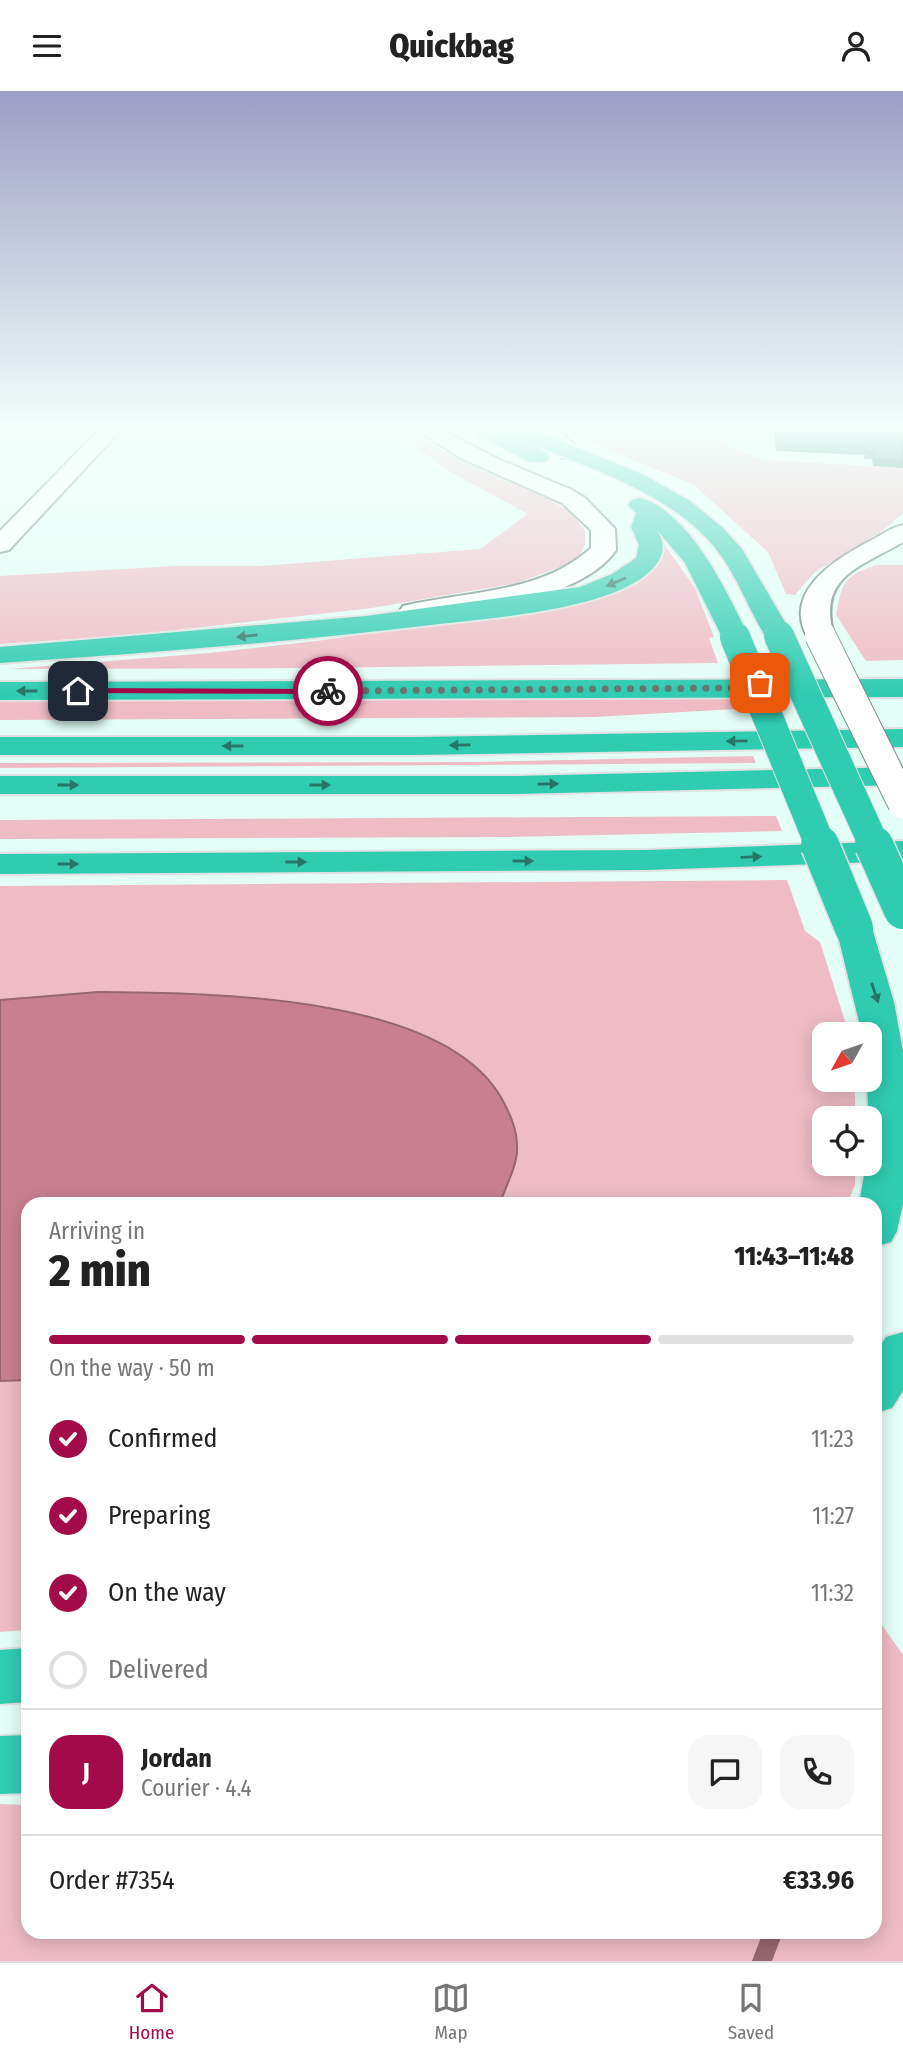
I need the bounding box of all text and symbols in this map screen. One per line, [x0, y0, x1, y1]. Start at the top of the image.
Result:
icon: menu [28, 27, 66, 65]
text: Quickbag [389, 27, 514, 65]
icon: person [837, 27, 875, 65]
one-way arrow [605, 576, 626, 587]
one-way arrow [236, 630, 258, 641]
pin [730, 653, 790, 713]
courier [293, 656, 363, 726]
pin [48, 661, 108, 721]
icon: bag [741, 664, 779, 702]
icon: home [59, 672, 97, 710]
icon: bike [309, 672, 347, 710]
one-way arrow [15, 685, 37, 697]
one-way arrow [726, 735, 748, 747]
one-way arrow [449, 739, 471, 751]
one-way arrow [222, 740, 244, 752]
one-way arrow [537, 778, 559, 790]
one-way arrow [57, 779, 79, 791]
one-way arrow [309, 779, 331, 791]
one-way arrow [740, 851, 762, 862]
one-way arrow [512, 855, 534, 867]
one-way arrow [285, 857, 307, 868]
one-way arrow [57, 858, 79, 870]
one-way arrow [870, 983, 881, 1004]
north arrow [812, 1022, 882, 1092]
map controls [812, 1022, 882, 1176]
button: locate [812, 1106, 882, 1176]
text: Arriving in [49, 1217, 145, 1245]
text: 11:43–11:48 [734, 1241, 854, 1272]
text: 2 min [49, 1243, 151, 1298]
text: On the way · 50 m [49, 1354, 215, 1382]
icon: check [49, 1420, 87, 1458]
text: Confirmed [108, 1423, 218, 1454]
text: 11:23 [811, 1425, 854, 1453]
icon: check [49, 1497, 87, 1535]
text: Preparing [108, 1500, 210, 1531]
text: 11:27 [812, 1502, 854, 1530]
icon: check [49, 1574, 87, 1612]
text: On the way [108, 1577, 226, 1608]
text: 11:32 [811, 1579, 854, 1607]
text: Delivered [108, 1654, 209, 1685]
button: chat [688, 1735, 762, 1809]
button: phone [780, 1735, 854, 1809]
text: Jordan [141, 1743, 212, 1774]
text: J [82, 1757, 90, 1788]
text: Courier · 4.4 [141, 1774, 252, 1802]
text: Order #7354 [49, 1865, 175, 1896]
text: €33.96 [783, 1865, 854, 1896]
tab: Home [129, 1979, 174, 2044]
tab: Map [432, 1979, 470, 2044]
tab: Saved [728, 1979, 774, 2044]

